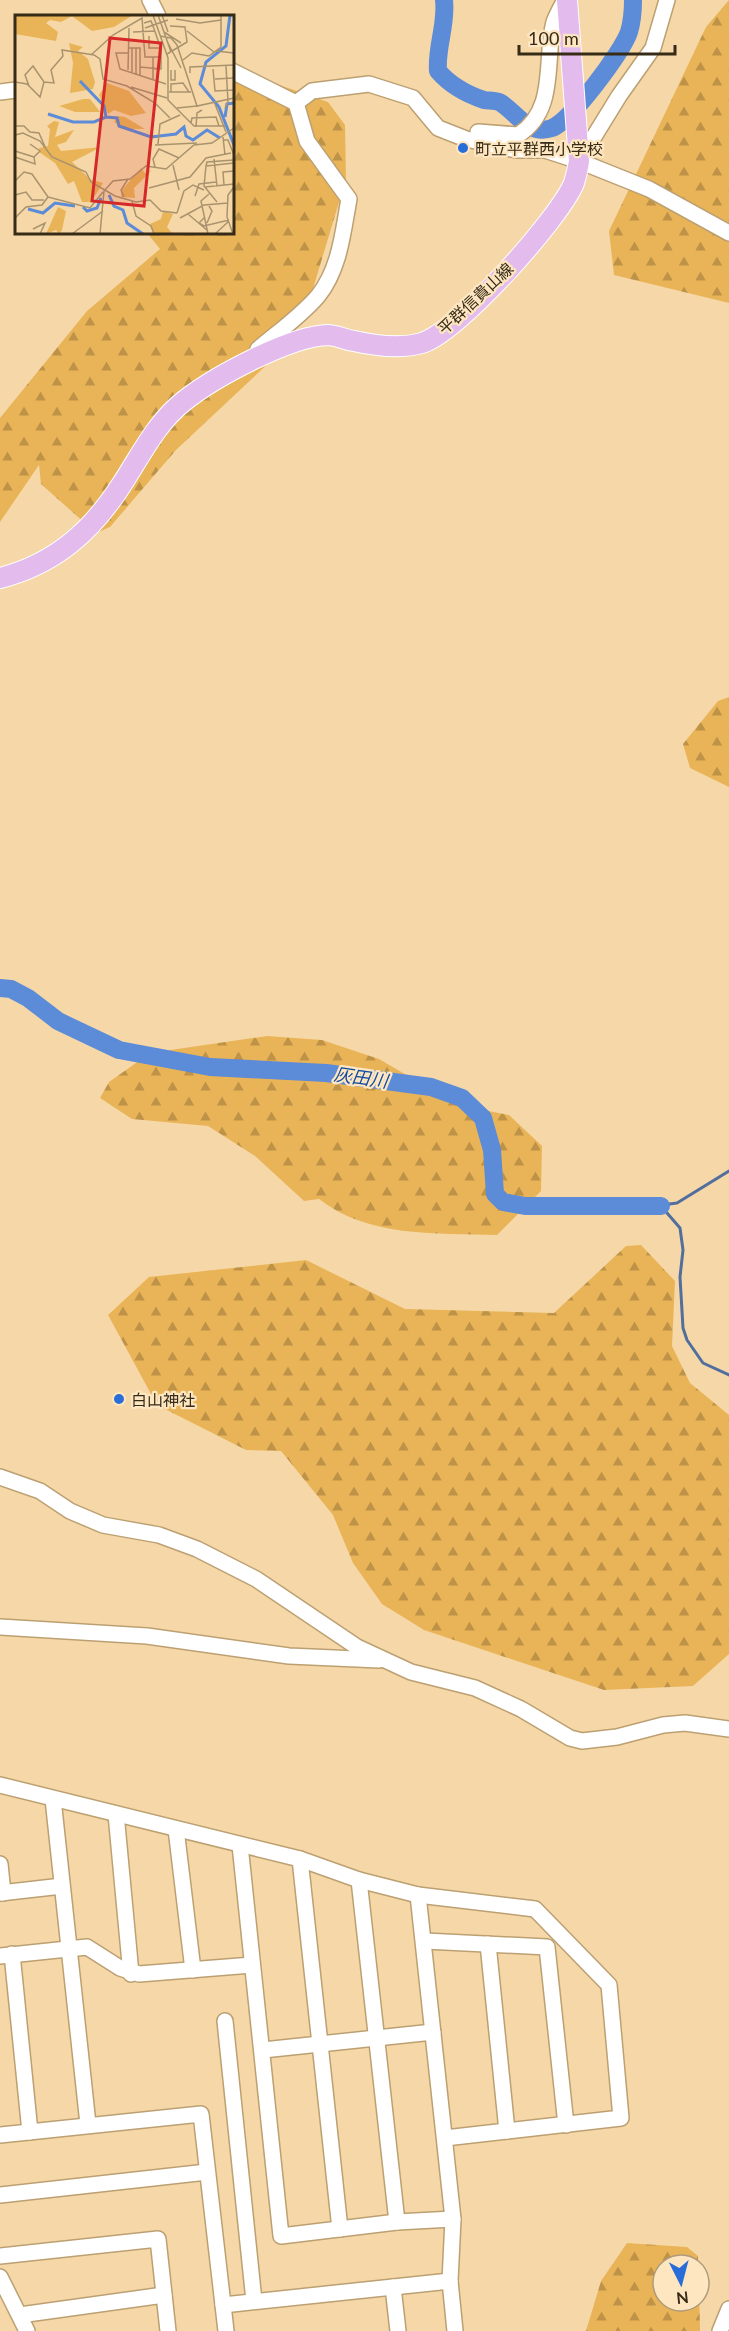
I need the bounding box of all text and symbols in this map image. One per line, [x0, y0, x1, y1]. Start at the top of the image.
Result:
inset map [15, 15, 234, 234]
scale bar [519, 18, 675, 56]
text: 100 m [528, 27, 579, 49]
place label: 町立平群西小学校 [475, 139, 603, 158]
marker: 町立平群西小学校 [456, 141, 470, 155]
street label: 平群信貴山線 [433, 258, 517, 338]
water label: 灰田川 [333, 1062, 391, 1092]
place label: 白山神社 [131, 1390, 195, 1409]
marker: 白山神社 [112, 1392, 126, 1406]
north arrow [651, 2253, 711, 2313]
text: N [675, 2288, 690, 2309]

